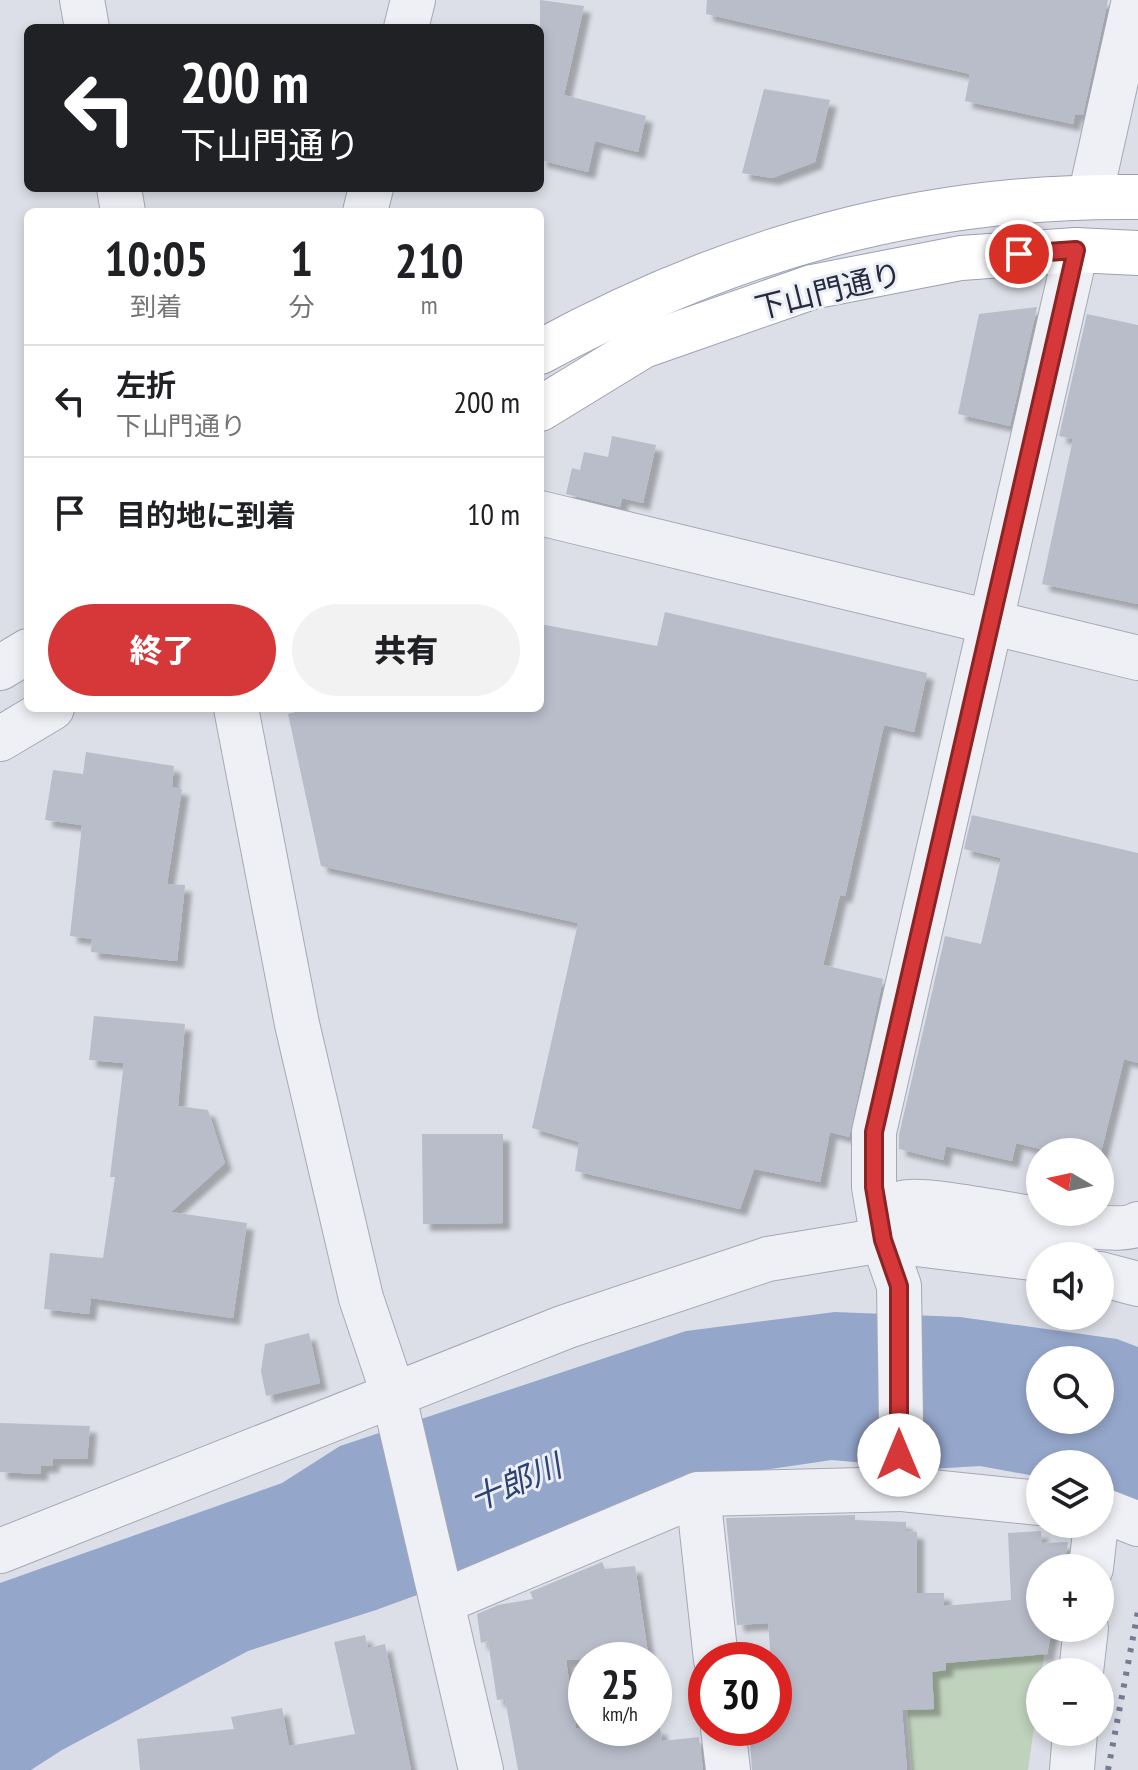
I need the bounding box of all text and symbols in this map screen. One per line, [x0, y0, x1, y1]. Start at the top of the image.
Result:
text: 200 m [180, 46, 309, 118]
icon: left [48, 56, 152, 160]
text: 下山門通り [180, 121, 360, 168]
pin [985, 220, 1053, 288]
text: 10:05 [104, 227, 208, 289]
text: 1 [290, 227, 313, 289]
text: 210 [395, 229, 464, 291]
icon: arrive [997, 232, 1041, 276]
street label: 下山門通り [751, 253, 905, 327]
text: m [421, 288, 438, 321]
text: 到着 [130, 290, 182, 323]
text: 分 [288, 290, 315, 323]
text: 左折 [116, 365, 176, 404]
icon: left [48, 379, 92, 423]
text: 200 m [454, 382, 520, 421]
text: 下山門通り [116, 409, 246, 442]
icon: arrive [48, 491, 92, 535]
text: 10 m [467, 494, 520, 533]
text: 目的地に到着 [116, 495, 296, 534]
button: 終了 [48, 604, 276, 696]
button: 共有 [292, 604, 520, 696]
north arrow [1026, 1138, 1114, 1226]
map controls [1026, 1138, 1114, 1746]
button: sound [1026, 1242, 1114, 1330]
button: search [1026, 1346, 1114, 1434]
position arrow [857, 1413, 941, 1497]
water label: 十郎川 [463, 1443, 570, 1520]
button: layers [1026, 1450, 1114, 1538]
button: + [1026, 1554, 1114, 1642]
speed limit sign: 30 [688, 1642, 792, 1746]
text: 25 [601, 1658, 639, 1710]
button: − [1026, 1658, 1114, 1746]
text: km/h [602, 1701, 638, 1727]

